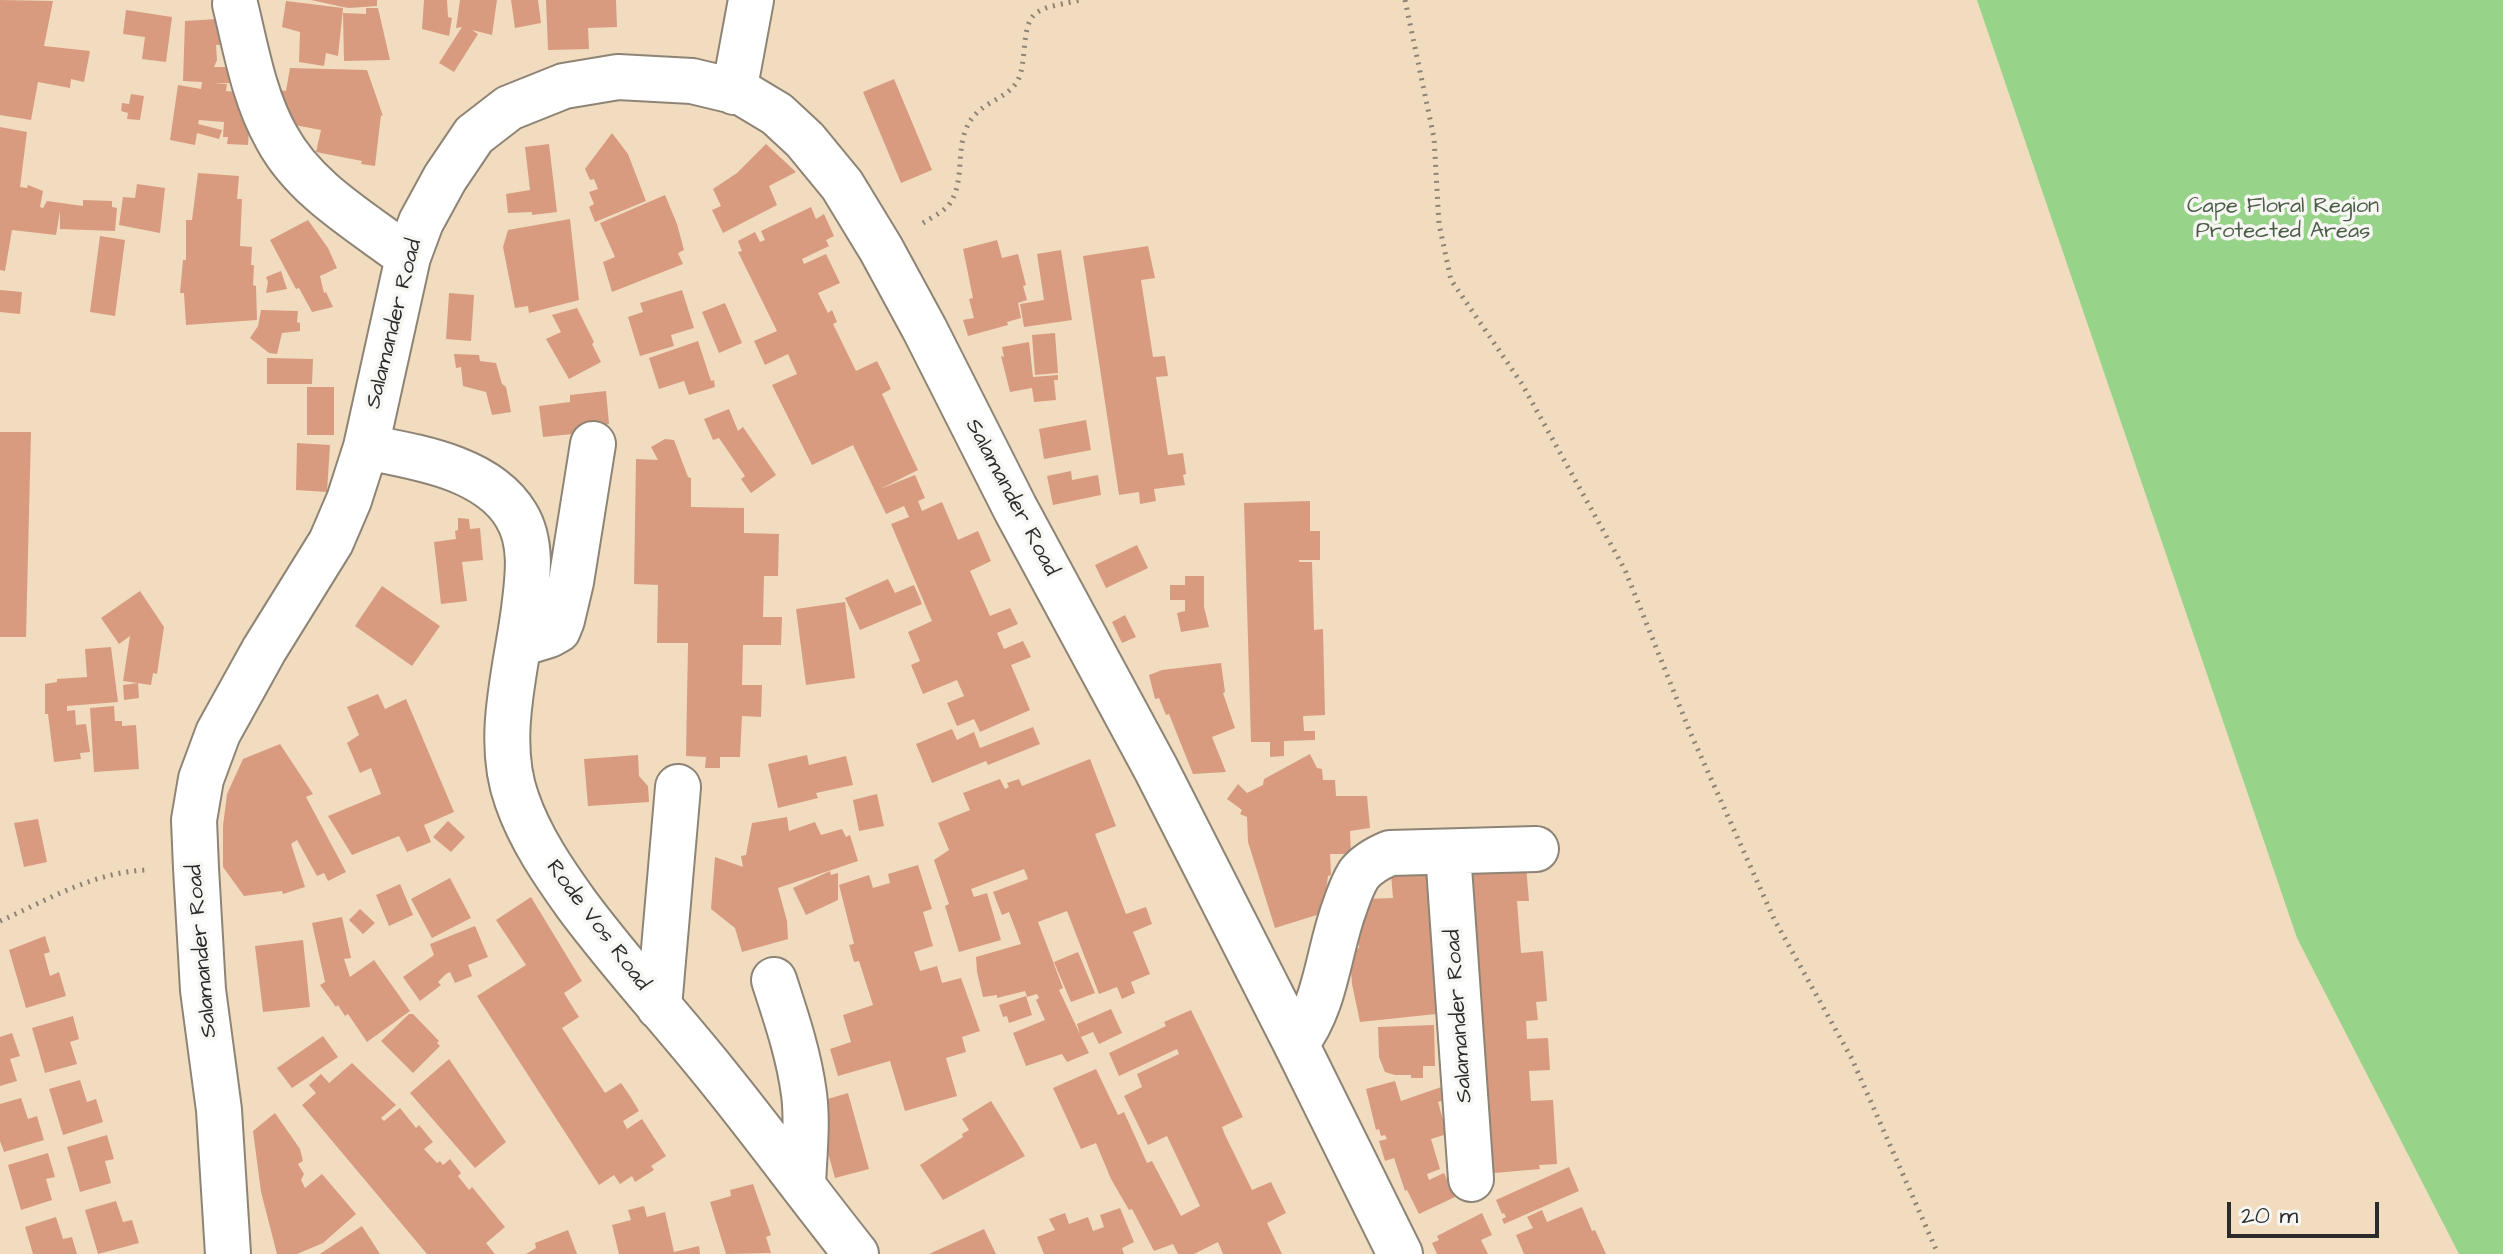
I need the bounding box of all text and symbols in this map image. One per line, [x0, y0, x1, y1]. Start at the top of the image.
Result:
park label: Cape Floral Region Protected Areas [2187, 194, 2379, 246]
street label: Salamander Road [361, 236, 429, 412]
street label: Salamander Road [959, 415, 1063, 581]
street label: Rode Vos Road [539, 856, 655, 996]
street label: Salamander Road [182, 863, 224, 1039]
street label: Salamander Road [1441, 928, 1479, 1104]
scale bar [2231, 1186, 2383, 1236]
text: 20 m [2241, 1199, 2298, 1233]

